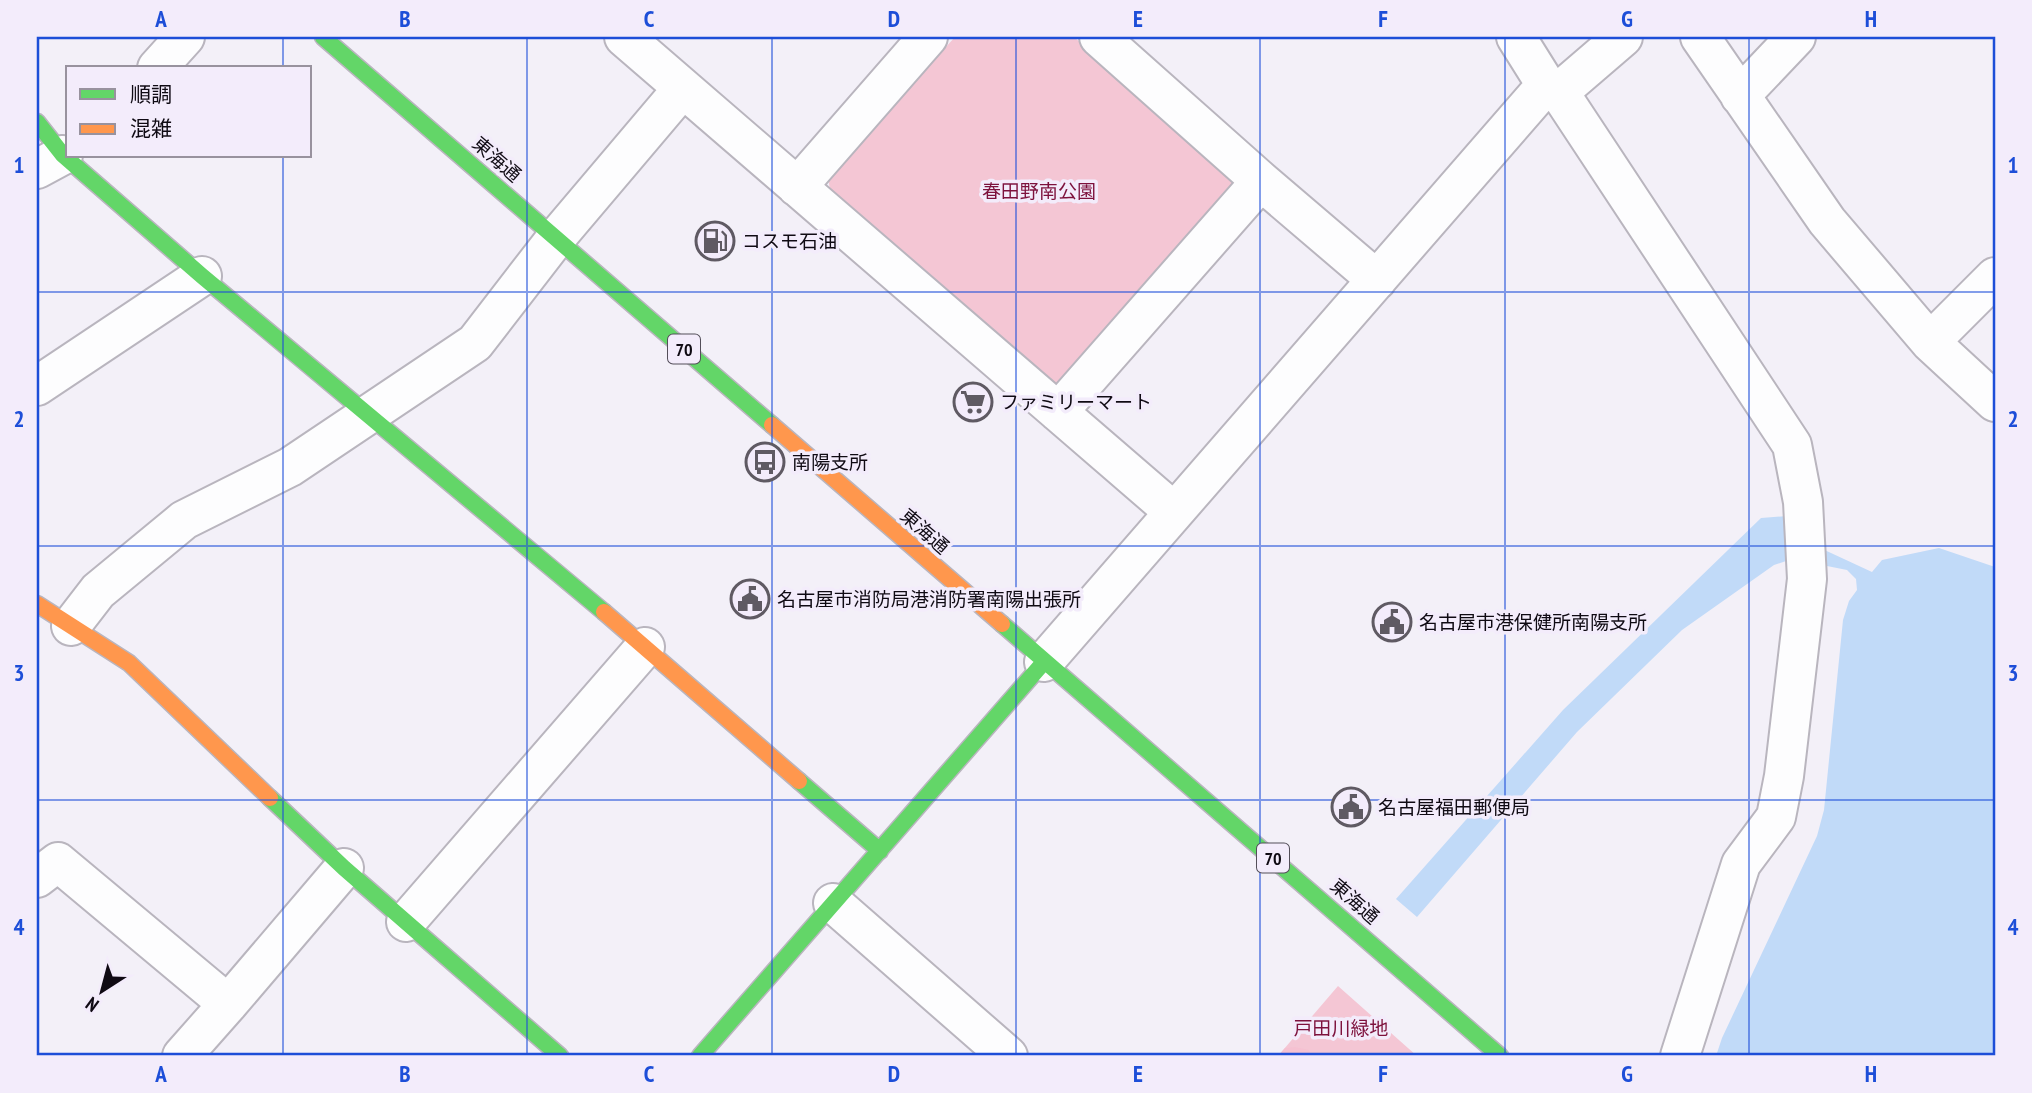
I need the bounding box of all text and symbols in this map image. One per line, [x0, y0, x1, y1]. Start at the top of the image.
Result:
text: A [154, 4, 167, 33]
text: B [399, 4, 411, 33]
text: C [644, 4, 655, 33]
text: D [888, 4, 900, 33]
text: E [1133, 4, 1143, 33]
text: F [1378, 4, 1388, 33]
text: G [1621, 4, 1633, 33]
text: H [1865, 4, 1877, 33]
legend [66, 66, 312, 158]
text: 順調 [130, 81, 172, 108]
text: 混雑 [130, 115, 172, 142]
street label: 東海通 [468, 131, 526, 187]
text: 1 [14, 150, 25, 179]
text: 1 [2008, 150, 2019, 179]
park label: 春田野南公園 [982, 179, 1096, 203]
fuel station icon: コスモ石油 [694, 220, 736, 262]
place label: コスモ石油 [742, 229, 837, 253]
road number: 70 [668, 334, 700, 363]
supermarket icon: ファミリーマート [952, 381, 994, 423]
place label: ファミリーマート [1000, 390, 1152, 414]
text: 2 [14, 404, 25, 433]
text: 2 [2008, 404, 2019, 433]
bus stop icon: 南陽支所 [744, 441, 786, 483]
place label: 南陽支所 [792, 450, 868, 474]
street label: 東海通 [896, 503, 954, 559]
public building icon: 名古屋市消防局港消防署南陽出張所 [729, 578, 771, 620]
place label: 名古屋市消防局港消防署南陽出張所 [777, 587, 1081, 611]
public building icon: 名古屋市港保健所南陽支所 [1371, 601, 1413, 643]
place label: 名古屋市港保健所南陽支所 [1419, 610, 1647, 634]
text: 3 [14, 658, 25, 687]
text: 3 [2008, 658, 2019, 687]
public building icon: 名古屋福田郵便局 [1330, 786, 1372, 828]
place label: 名古屋福田郵便局 [1378, 795, 1530, 819]
road number: 70 [1257, 844, 1289, 872]
street label: 東海通 [1326, 873, 1384, 929]
text: 4 [14, 912, 25, 941]
text: 4 [2008, 912, 2019, 941]
north arrow [66, 956, 136, 1026]
text: N [81, 992, 103, 1017]
park label: 戸田川緑地 [1293, 1016, 1389, 1040]
text: A [154, 1059, 167, 1088]
text: B [399, 1059, 411, 1088]
text: C [644, 1059, 655, 1088]
text: D [888, 1059, 900, 1088]
text: E [1133, 1059, 1143, 1088]
text: F [1378, 1059, 1388, 1088]
text: G [1621, 1059, 1633, 1088]
text: H [1865, 1059, 1877, 1088]

